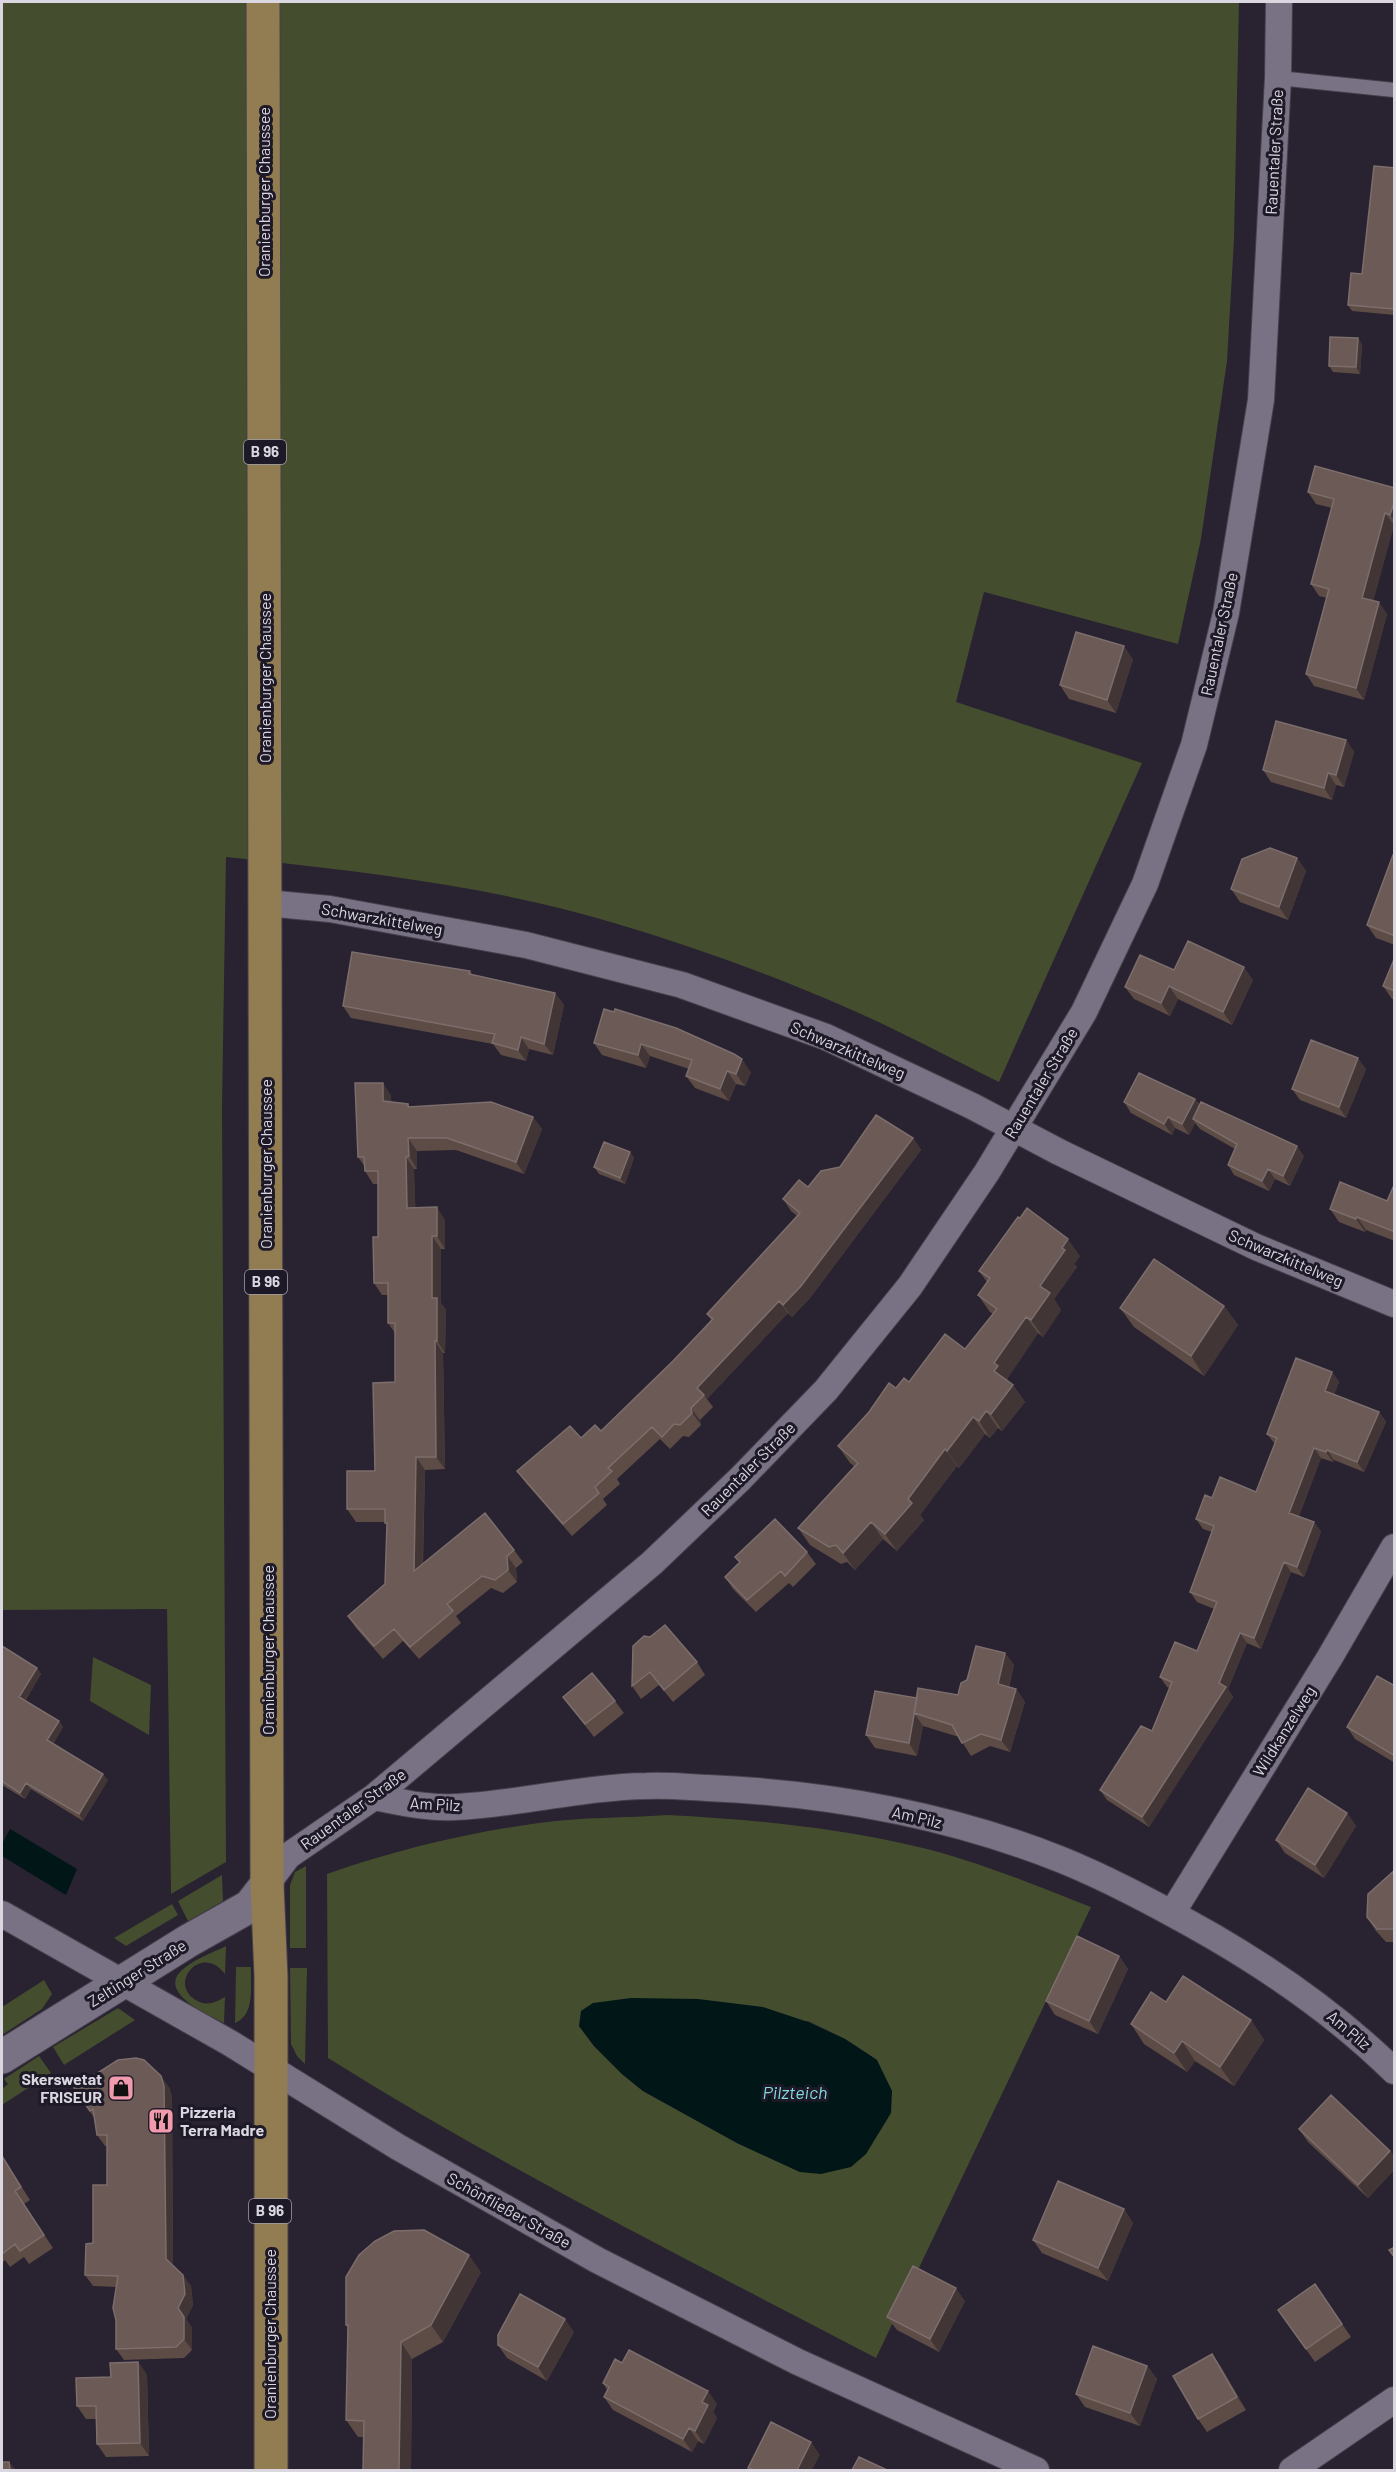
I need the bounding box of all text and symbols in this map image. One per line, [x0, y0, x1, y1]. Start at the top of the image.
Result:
street label: Rauentaler Straße [1261, 89, 1286, 215]
street label: Oranienburger Chaussee [254, 107, 273, 277]
road number: B 96 [244, 440, 286, 464]
street label: Rauentaler Straße [1196, 571, 1241, 697]
street label: Oranienburger Chaussee [255, 593, 274, 763]
street label: Schwarzkittelweg [320, 898, 444, 939]
street label: Schwarzkittelweg [788, 1017, 908, 1082]
street label: Rauentaler Straße [1000, 1024, 1081, 1141]
street label: Oranienburger Chaussee [256, 1079, 275, 1249]
street label: Schwarzkittelweg [1226, 1225, 1346, 1290]
road number: B 96 [245, 1270, 287, 1294]
street label: Rauentaler Straße [697, 1418, 799, 1520]
street label: Oranienburger Chaussee [258, 1565, 277, 1735]
street label: Wildkanzelweg [1248, 1682, 1319, 1779]
street label: Rauentaler Straße [296, 1764, 409, 1853]
street label: Am Pilz [409, 1793, 461, 1814]
street label: Am Pilz [890, 1802, 944, 1831]
street label: Zeltinger Straße [84, 1935, 189, 2010]
street label: Am Pilz [1324, 2006, 1375, 2053]
place label: Skerswetat FRISEUR [22, 2069, 102, 2106]
shop icon: Skerswetat FRISEUR [106, 2073, 136, 2103]
water label: Pilzteich [763, 2081, 827, 2103]
place label: Pizzeria Terra Madre [180, 2102, 264, 2139]
restaurant icon: Pizzeria Terra Madre [146, 2106, 176, 2136]
street label: Schönfließer Straße [444, 2168, 574, 2251]
road number: B 96 [249, 2199, 291, 2223]
street label: Oranienburger Chaussee [260, 2249, 279, 2419]

